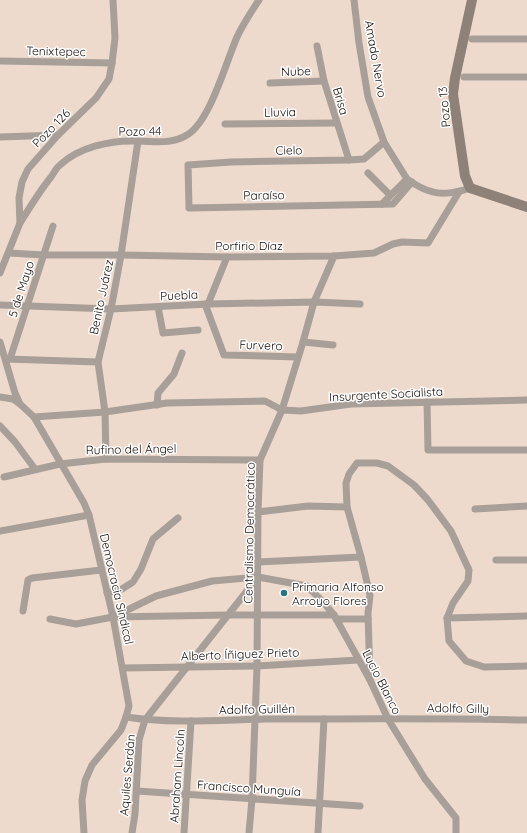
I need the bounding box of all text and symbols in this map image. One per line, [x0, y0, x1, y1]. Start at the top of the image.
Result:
street label: Amado Nervo [362, 19, 390, 99]
street label: Tenixtepec [26, 43, 86, 59]
street label: Nube [281, 63, 311, 79]
street label: Brisa [330, 85, 352, 117]
street label: Pozo 13 [435, 86, 453, 128]
street label: Lluvia [264, 104, 296, 120]
street label: Pozo 126 [29, 105, 73, 150]
street label: Pozo 44 [118, 123, 162, 139]
street label: Cielo [275, 142, 303, 158]
street label: Paraíso [243, 187, 285, 203]
street label: Porfirio Díaz [215, 238, 283, 253]
street label: Benito Juárez [86, 258, 116, 336]
street label: 5 de Mayo [5, 259, 37, 319]
street label: Puebla [160, 287, 198, 303]
street label: Furvero [239, 337, 283, 353]
street label: Insurgente Socialista [329, 384, 443, 404]
street label: Rufino del Ángel [86, 441, 176, 457]
street label: Centralismo Democrático [240, 462, 258, 604]
street label: Democracia Sindical [97, 532, 137, 646]
place label: Primaria Alfonso Arroyo Flores [292, 579, 384, 608]
marker: Primaria Alfonso Arroyo Flores [279, 588, 289, 598]
street label: Alberto Íñiguez Prieto [180, 644, 300, 664]
street label: Lucio Blanco [359, 647, 405, 717]
street label: Adolfo Gilly [427, 700, 489, 716]
street label: Adolfo Guillén [219, 701, 295, 717]
street label: Abraham Lincoln [166, 729, 188, 823]
street label: Aquiles Serdán [116, 733, 138, 817]
street label: Francisco Munguía [196, 777, 302, 799]

